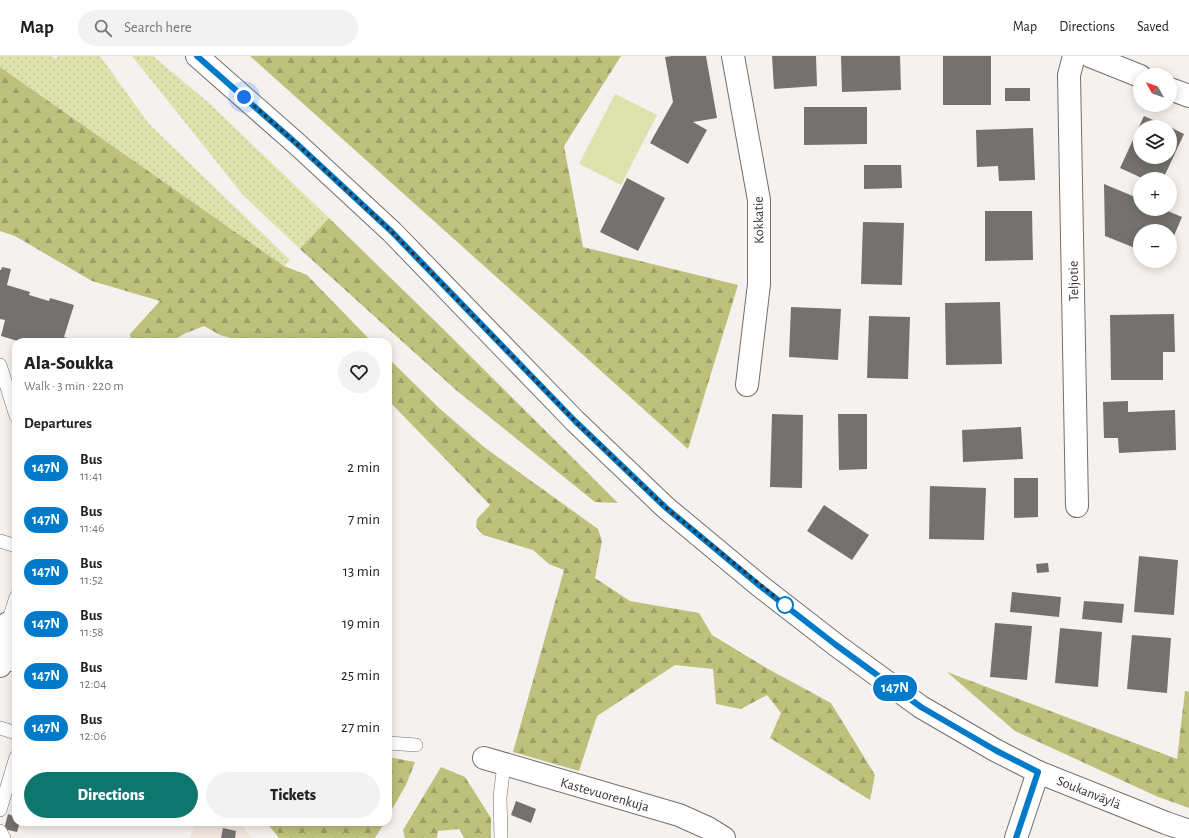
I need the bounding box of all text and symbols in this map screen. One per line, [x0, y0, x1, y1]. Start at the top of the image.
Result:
search box [78, 10, 358, 46]
icon: search [92, 17, 114, 39]
text: Map [20, 18, 54, 37]
text: Search here [124, 20, 192, 35]
text: Map [1013, 20, 1037, 34]
text: Directions [1059, 20, 1115, 34]
text: Saved [1137, 20, 1169, 34]
north arrow [1133, 68, 1177, 112]
map controls [1133, 68, 1177, 268]
your location [234, 87, 254, 107]
button: layers [1133, 120, 1177, 164]
button: + [1133, 172, 1177, 216]
street label: Kokkatie [752, 196, 766, 244]
button: − [1133, 224, 1177, 268]
street label: Teljotie [1067, 260, 1081, 301]
button: heart [338, 351, 380, 393]
text: Ala-Soukka [24, 354, 114, 373]
text: Walk · 3 min · 220 m [24, 380, 124, 393]
text: Departures [24, 416, 92, 431]
text: Bus [80, 452, 102, 467]
text: 2 min [347, 460, 380, 475]
text: 147N [32, 461, 60, 475]
text: 11:41 [80, 470, 103, 483]
text: Bus [80, 504, 102, 519]
text: 7 min [348, 512, 380, 527]
text: 147N [32, 513, 60, 527]
text: 11:46 [80, 522, 104, 535]
text: Bus [80, 556, 102, 571]
text: 13 min [343, 564, 380, 579]
text: 147N [32, 565, 60, 579]
text: 11:52 [80, 574, 103, 587]
unlabelled marker [776, 596, 794, 614]
text: Bus [80, 608, 102, 623]
text: 19 min [342, 616, 380, 631]
text: 147N [32, 617, 60, 631]
text: 11:58 [80, 626, 104, 639]
text: Bus [80, 660, 102, 675]
text: 25 min [341, 668, 380, 683]
text: 147N [32, 669, 60, 683]
line badge: 147N [867, 675, 923, 701]
text: 12:04 [80, 678, 106, 691]
text: 147N [881, 681, 909, 695]
text: Bus [80, 712, 102, 727]
text: 27 min [341, 720, 380, 735]
text: 147N [32, 721, 60, 735]
text: 12:06 [80, 730, 106, 743]
button: Directions [24, 772, 198, 818]
button: Tickets [206, 772, 380, 818]
street label: Soukanväylä [1055, 774, 1123, 812]
street label: Kastevuorenkuja [559, 776, 651, 814]

